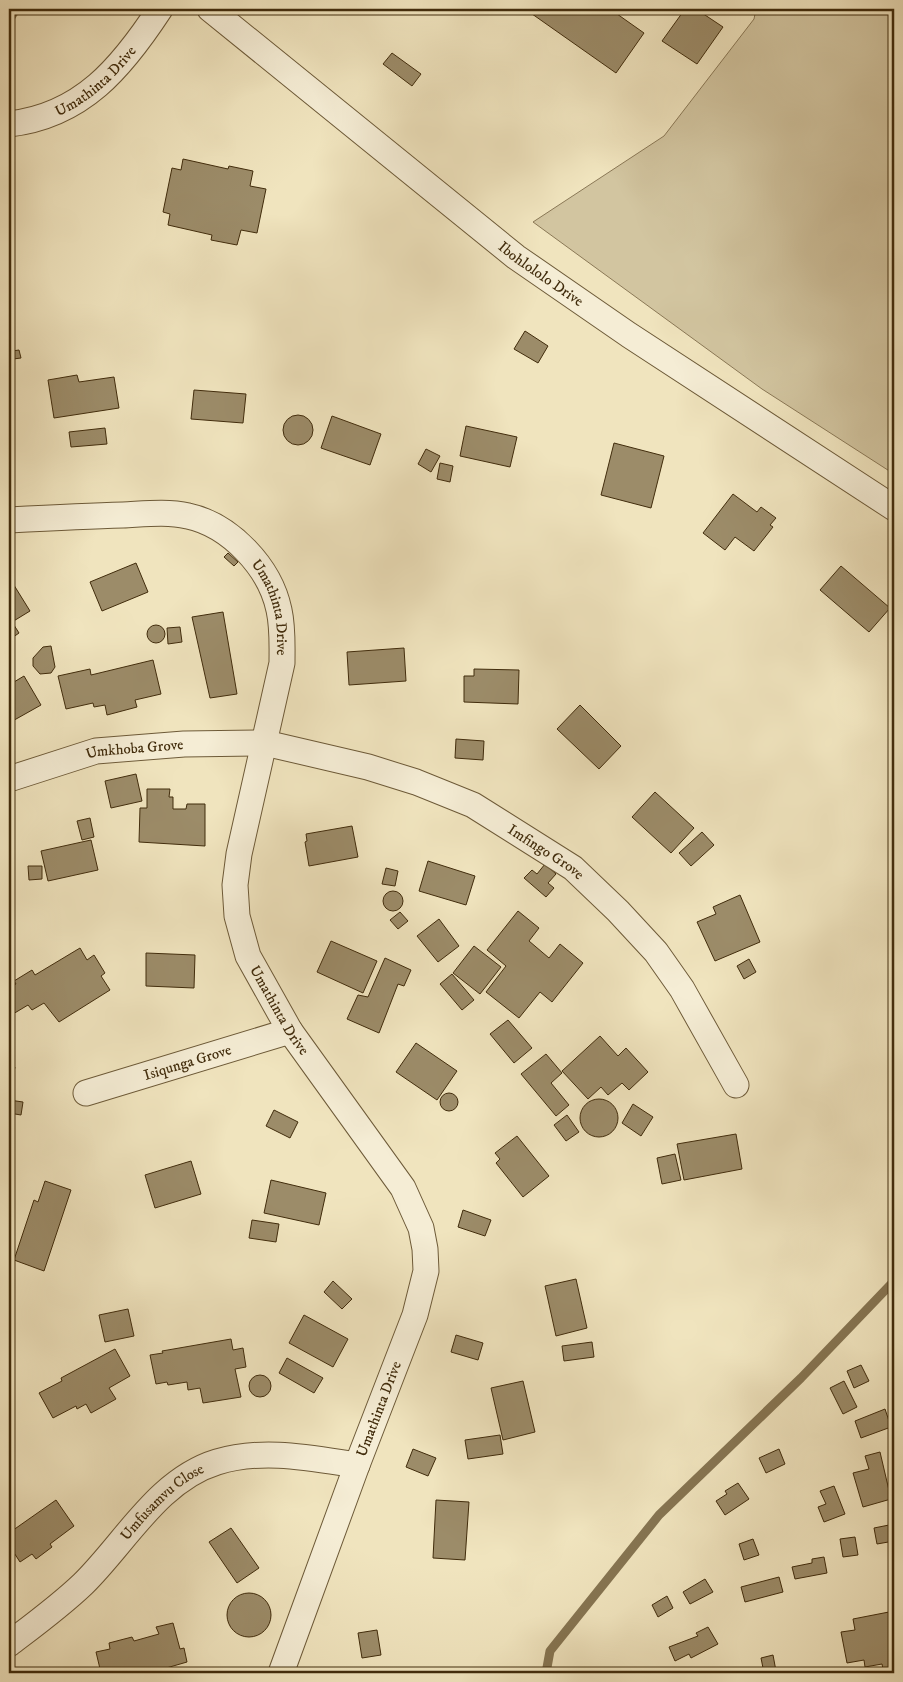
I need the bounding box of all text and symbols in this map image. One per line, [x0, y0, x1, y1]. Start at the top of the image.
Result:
street label: Umathinta Drive [52, 42, 140, 120]
street label: Ibohlololo Drive [495, 237, 587, 310]
street label: Umathinta Drive [247, 555, 292, 656]
street label: Umkhoba Grove [83, 735, 184, 763]
street label: Imfingo Grove [504, 820, 589, 884]
street label: Umathinta Drive [246, 962, 314, 1059]
street label: Isiqunga Grove [141, 1040, 234, 1084]
street label: Umathinta Drive [352, 1358, 406, 1460]
street label: Umfusamvu Close [116, 1459, 207, 1544]

